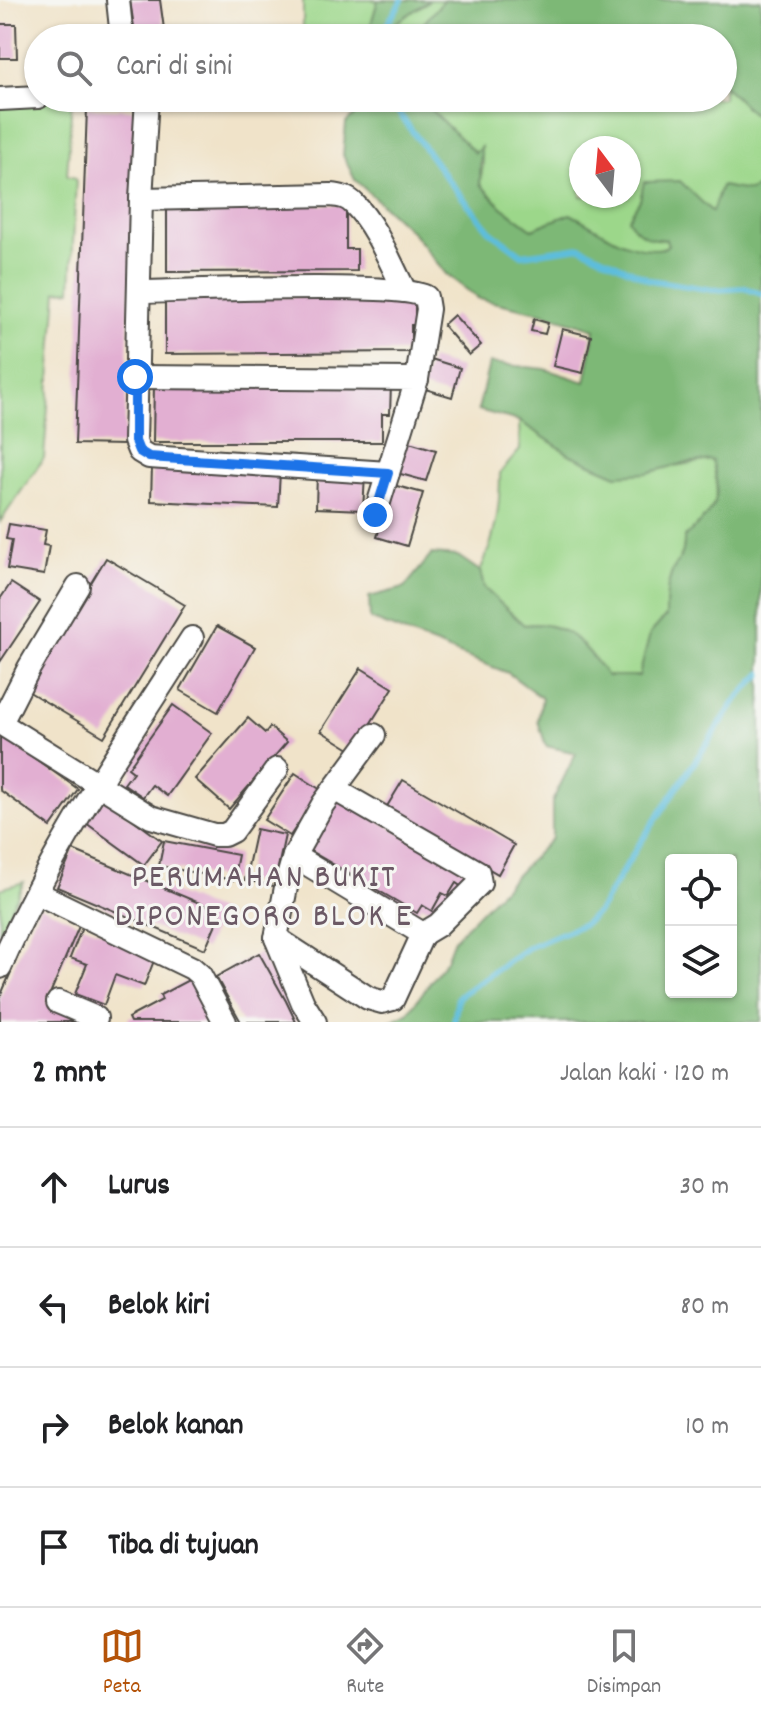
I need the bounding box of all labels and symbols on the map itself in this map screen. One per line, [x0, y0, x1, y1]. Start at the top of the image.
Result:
north arrow [569, 136, 641, 208]
route start [117, 359, 153, 395]
route end [357, 497, 393, 533]
district label: PERUMAHAN BUKIT DIPONEGORO BLOK E [115, 855, 413, 943]

